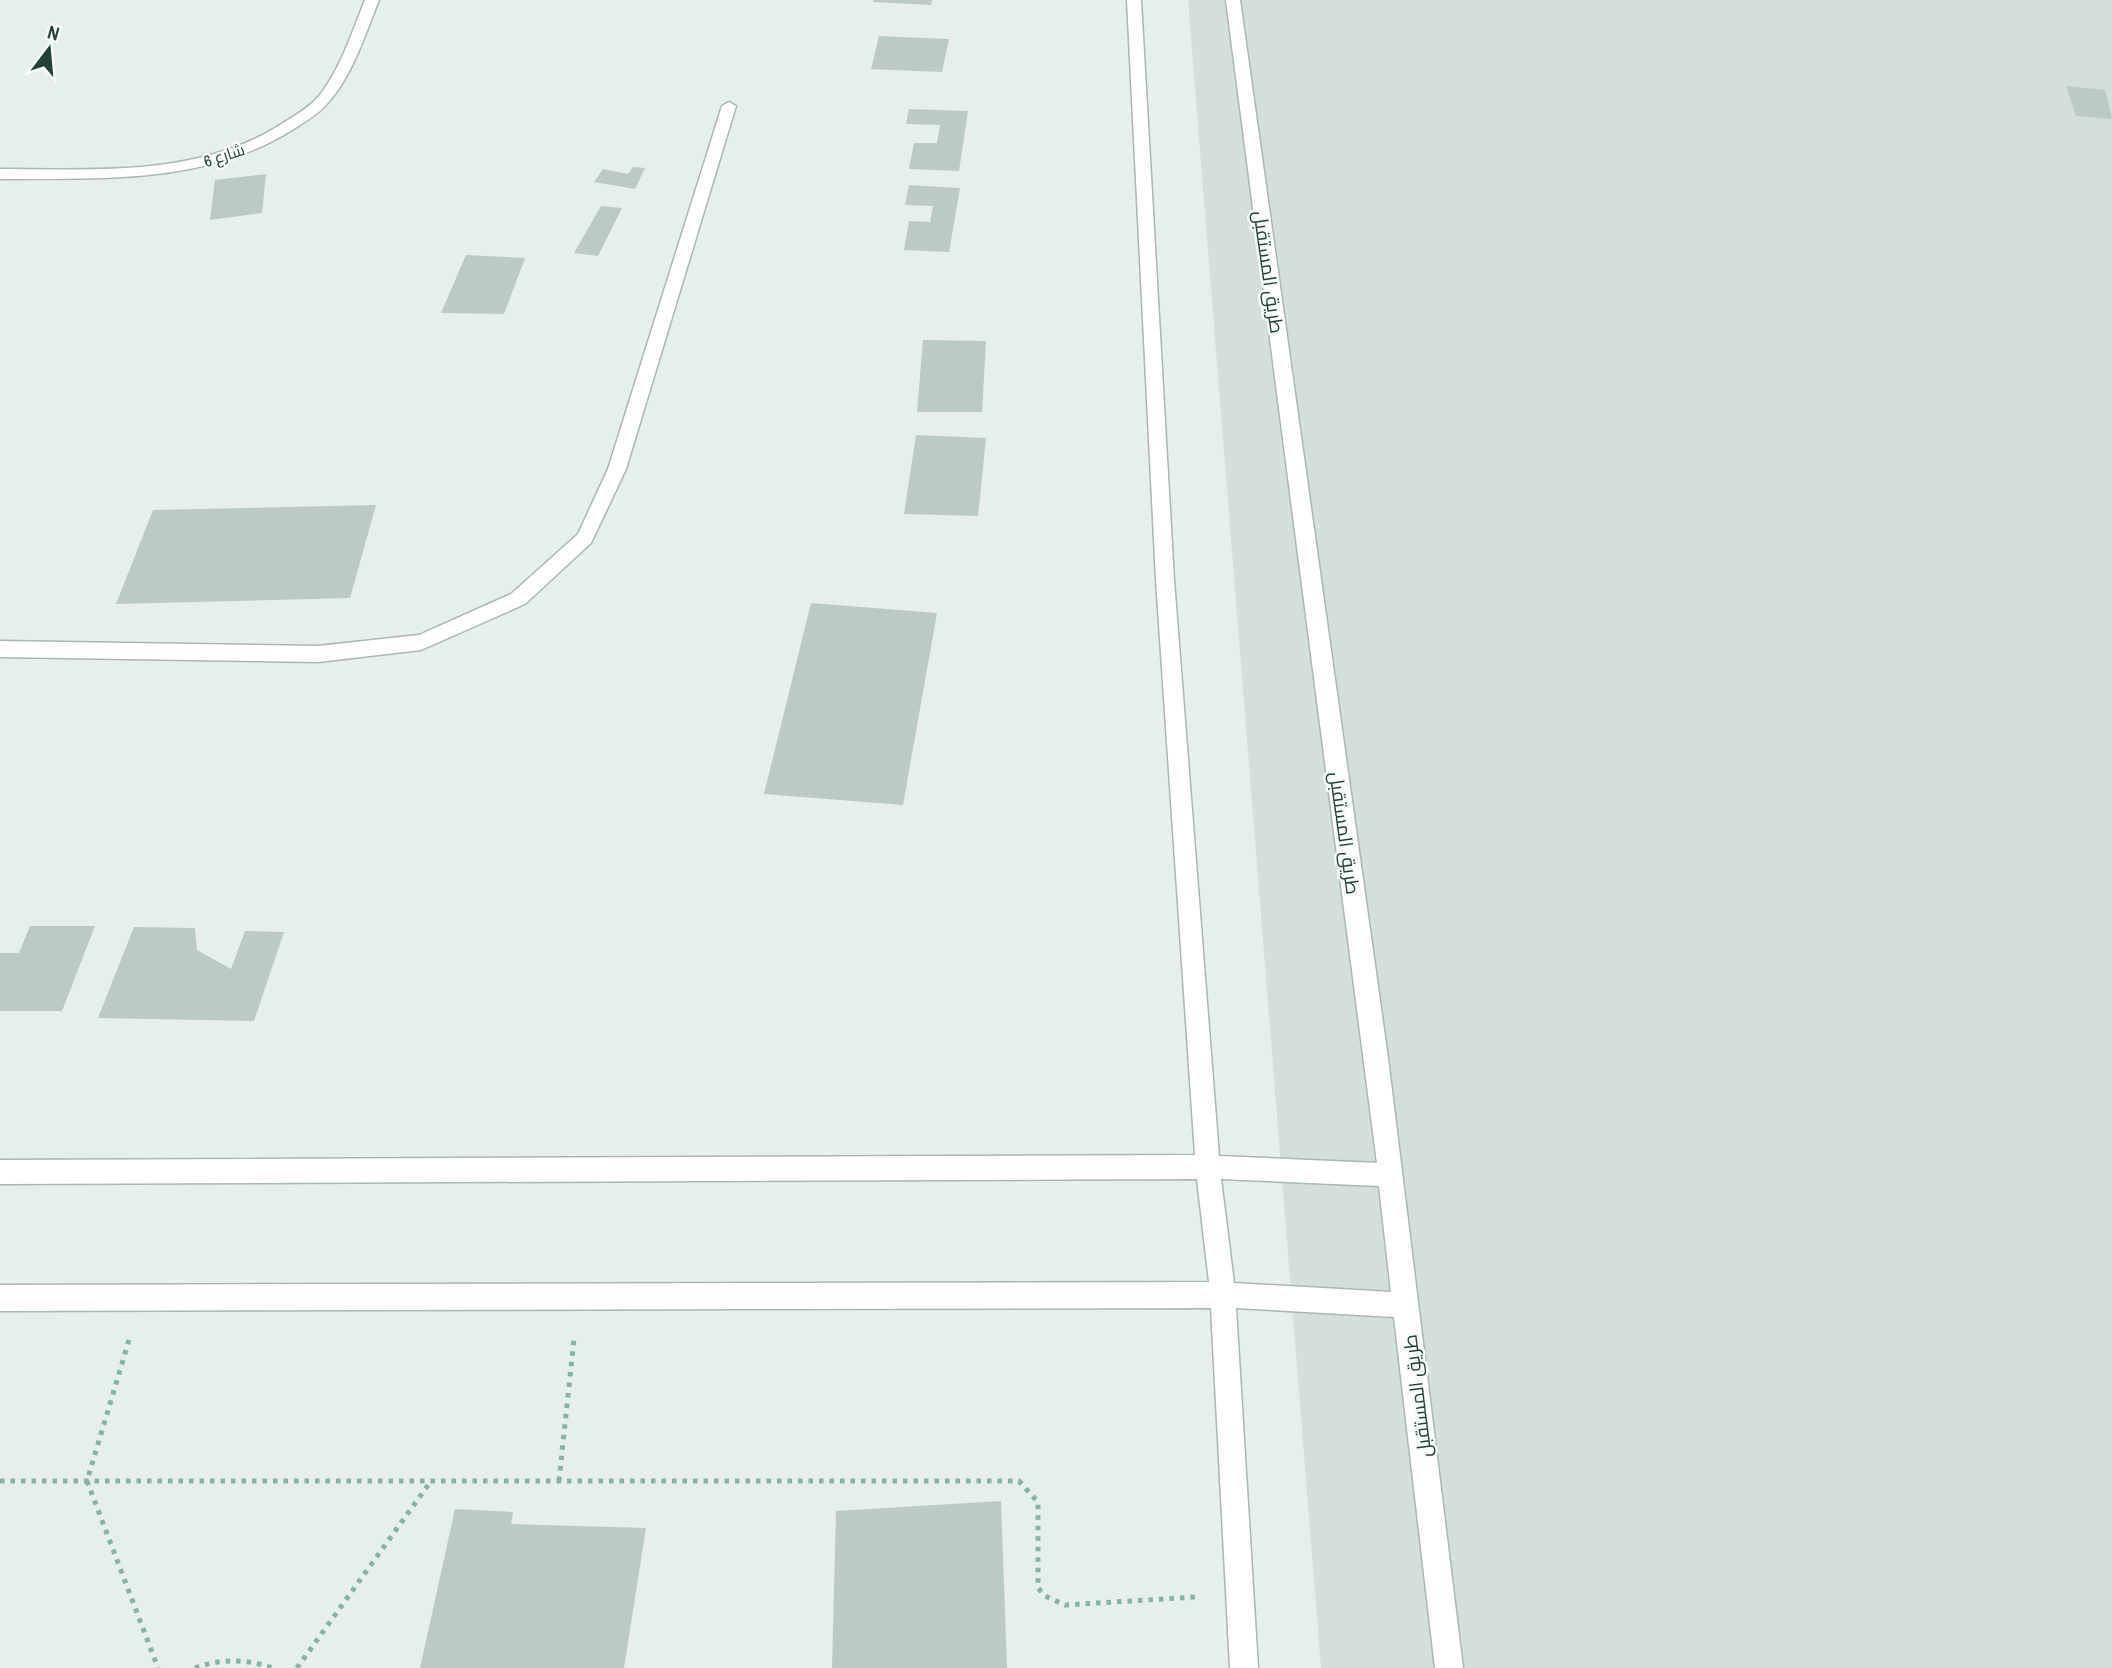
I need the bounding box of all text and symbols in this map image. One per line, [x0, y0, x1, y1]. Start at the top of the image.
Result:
north arrow [14, 14, 84, 84]
text: N [45, 19, 63, 47]
street label: شارع 6 [201, 138, 248, 173]
street label: طريق المستقبل [1248, 209, 1290, 335]
street label: طريق المستقبل [1324, 770, 1366, 896]
street label: طريق المستقبل [1397, 1333, 1437, 1459]

